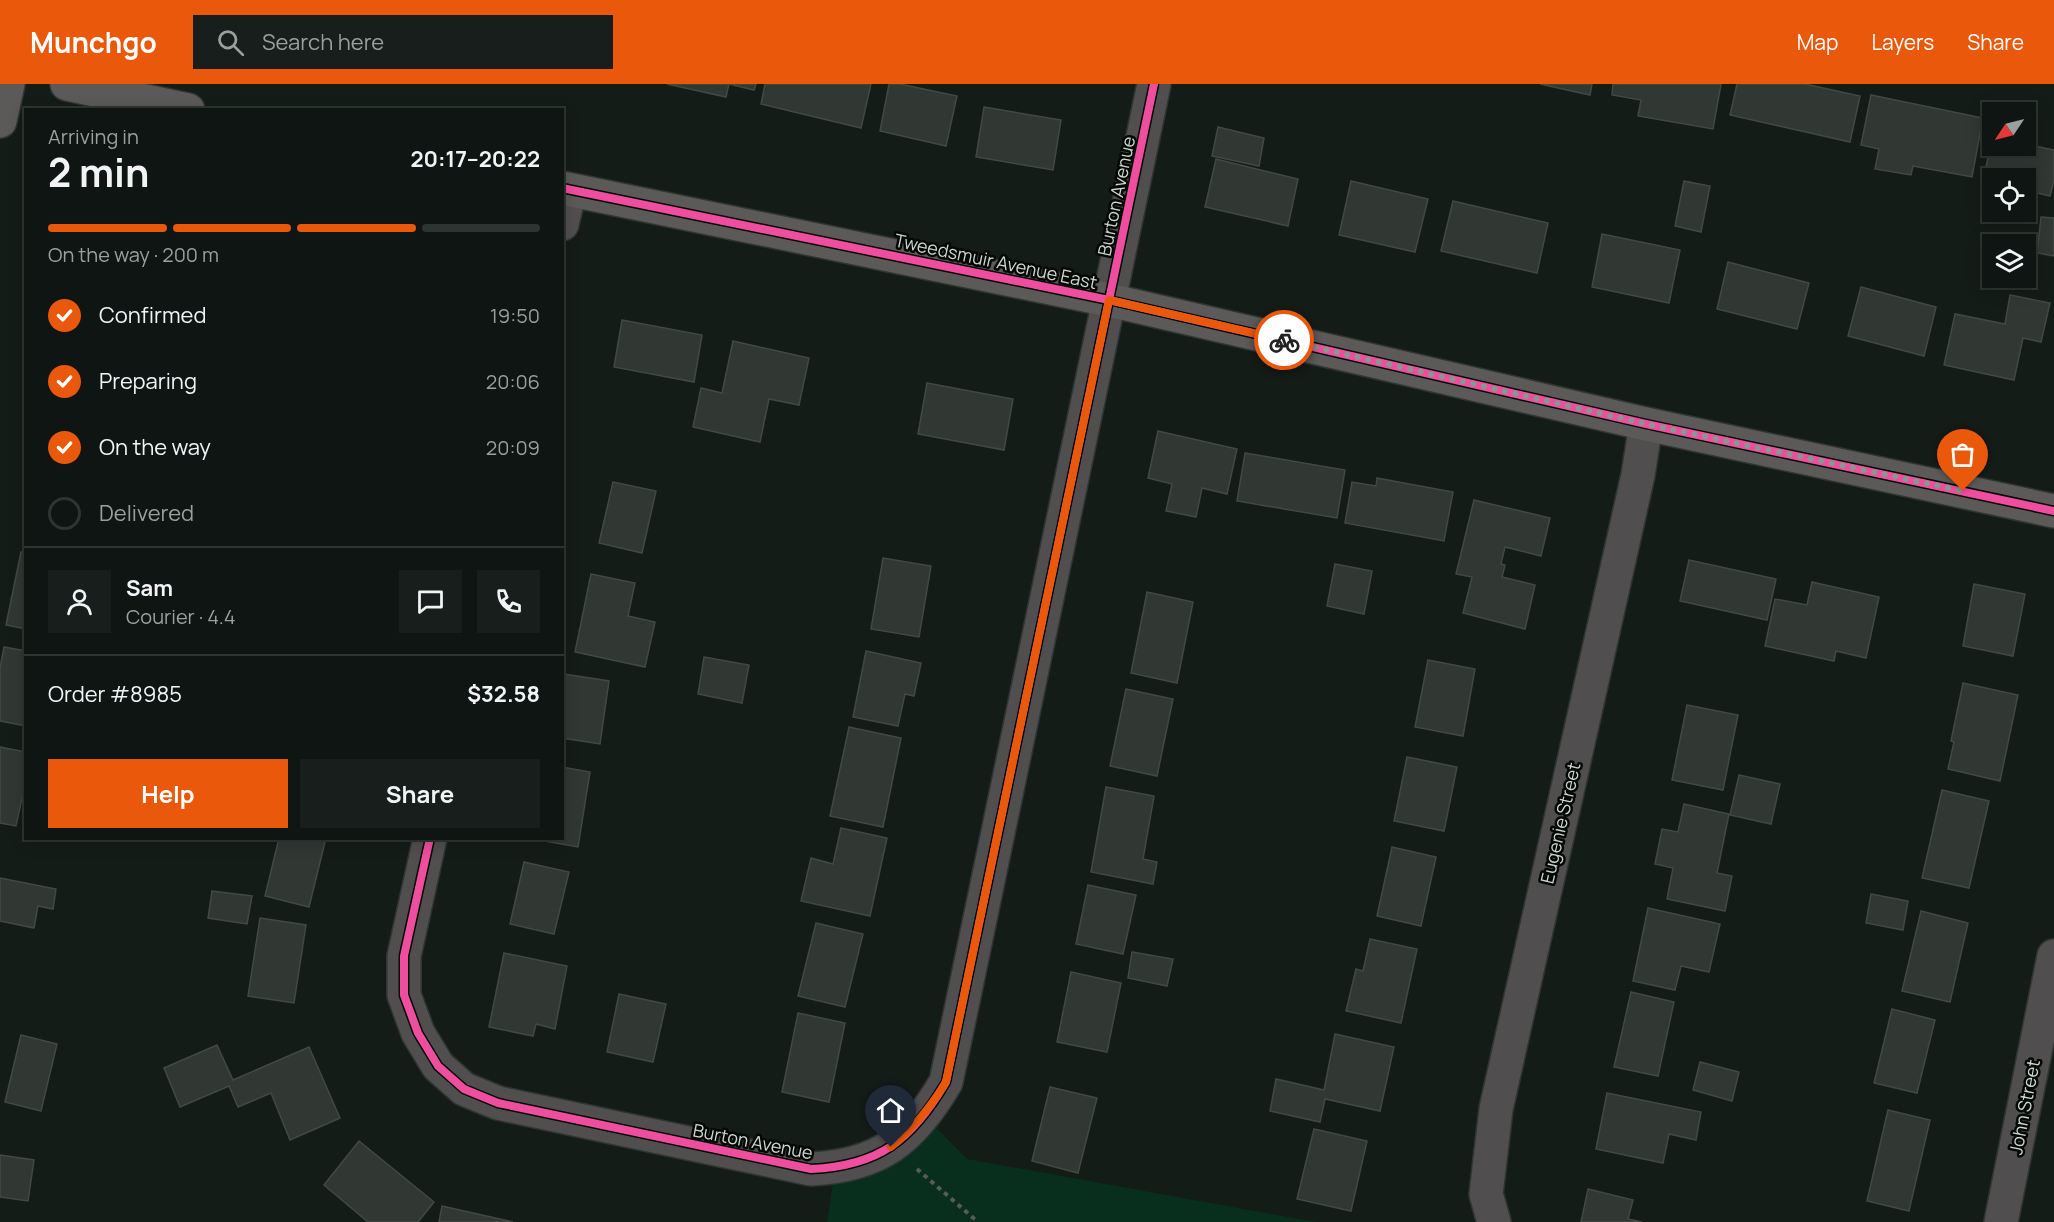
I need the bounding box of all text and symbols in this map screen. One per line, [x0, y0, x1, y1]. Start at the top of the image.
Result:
search box [193, 15, 613, 69]
text: Munchgo [30, 23, 157, 61]
icon: search [214, 26, 247, 59]
text: Search here [262, 27, 384, 57]
text: Map [1797, 28, 1838, 56]
text: Layers [1871, 28, 1934, 56]
text: Share [1967, 28, 2024, 56]
north arrow [1982, 102, 2036, 156]
map controls [1982, 102, 2036, 288]
text: Arriving in [48, 123, 139, 150]
street label: Burton Avenue [1092, 134, 1140, 258]
text: 20:17–20:22 [410, 144, 540, 174]
text: 2 min [48, 145, 149, 199]
button: locate [1982, 168, 2036, 222]
street label: Tweedsmuir Avenue East [892, 228, 1100, 294]
button: layers [1982, 234, 2036, 288]
text: On the way · 200 m [48, 241, 219, 268]
icon: check [48, 299, 81, 332]
text: Confirmed [99, 300, 207, 330]
text: 19:50 [490, 302, 540, 329]
courier [1254, 310, 1314, 370]
icon: bike [1268, 324, 1301, 357]
icon: check [48, 365, 81, 398]
text: Preparing [99, 366, 197, 396]
text: 20:06 [486, 368, 540, 395]
pin [1937, 429, 1988, 491]
icon: check [48, 431, 81, 464]
text: On the way [99, 432, 211, 462]
text: 20:09 [486, 434, 540, 461]
icon: bag [1946, 438, 1979, 471]
text: Delivered [99, 498, 194, 528]
button: person [48, 570, 111, 633]
button: chat [399, 570, 462, 633]
button: phone [477, 570, 540, 633]
text: Sam [126, 573, 173, 603]
text: Courier · 4.4 [126, 603, 236, 630]
text: Order #8985 [48, 679, 182, 709]
text: $32.58 [467, 679, 540, 709]
button: Help [48, 759, 288, 828]
button: Share [300, 759, 540, 828]
street label: Eugenie Street [1534, 760, 1586, 886]
street label: John Street [2003, 1057, 2045, 1157]
pin [865, 1085, 916, 1147]
icon: home [874, 1094, 907, 1127]
street label: Burton Avenue [691, 1118, 815, 1164]

